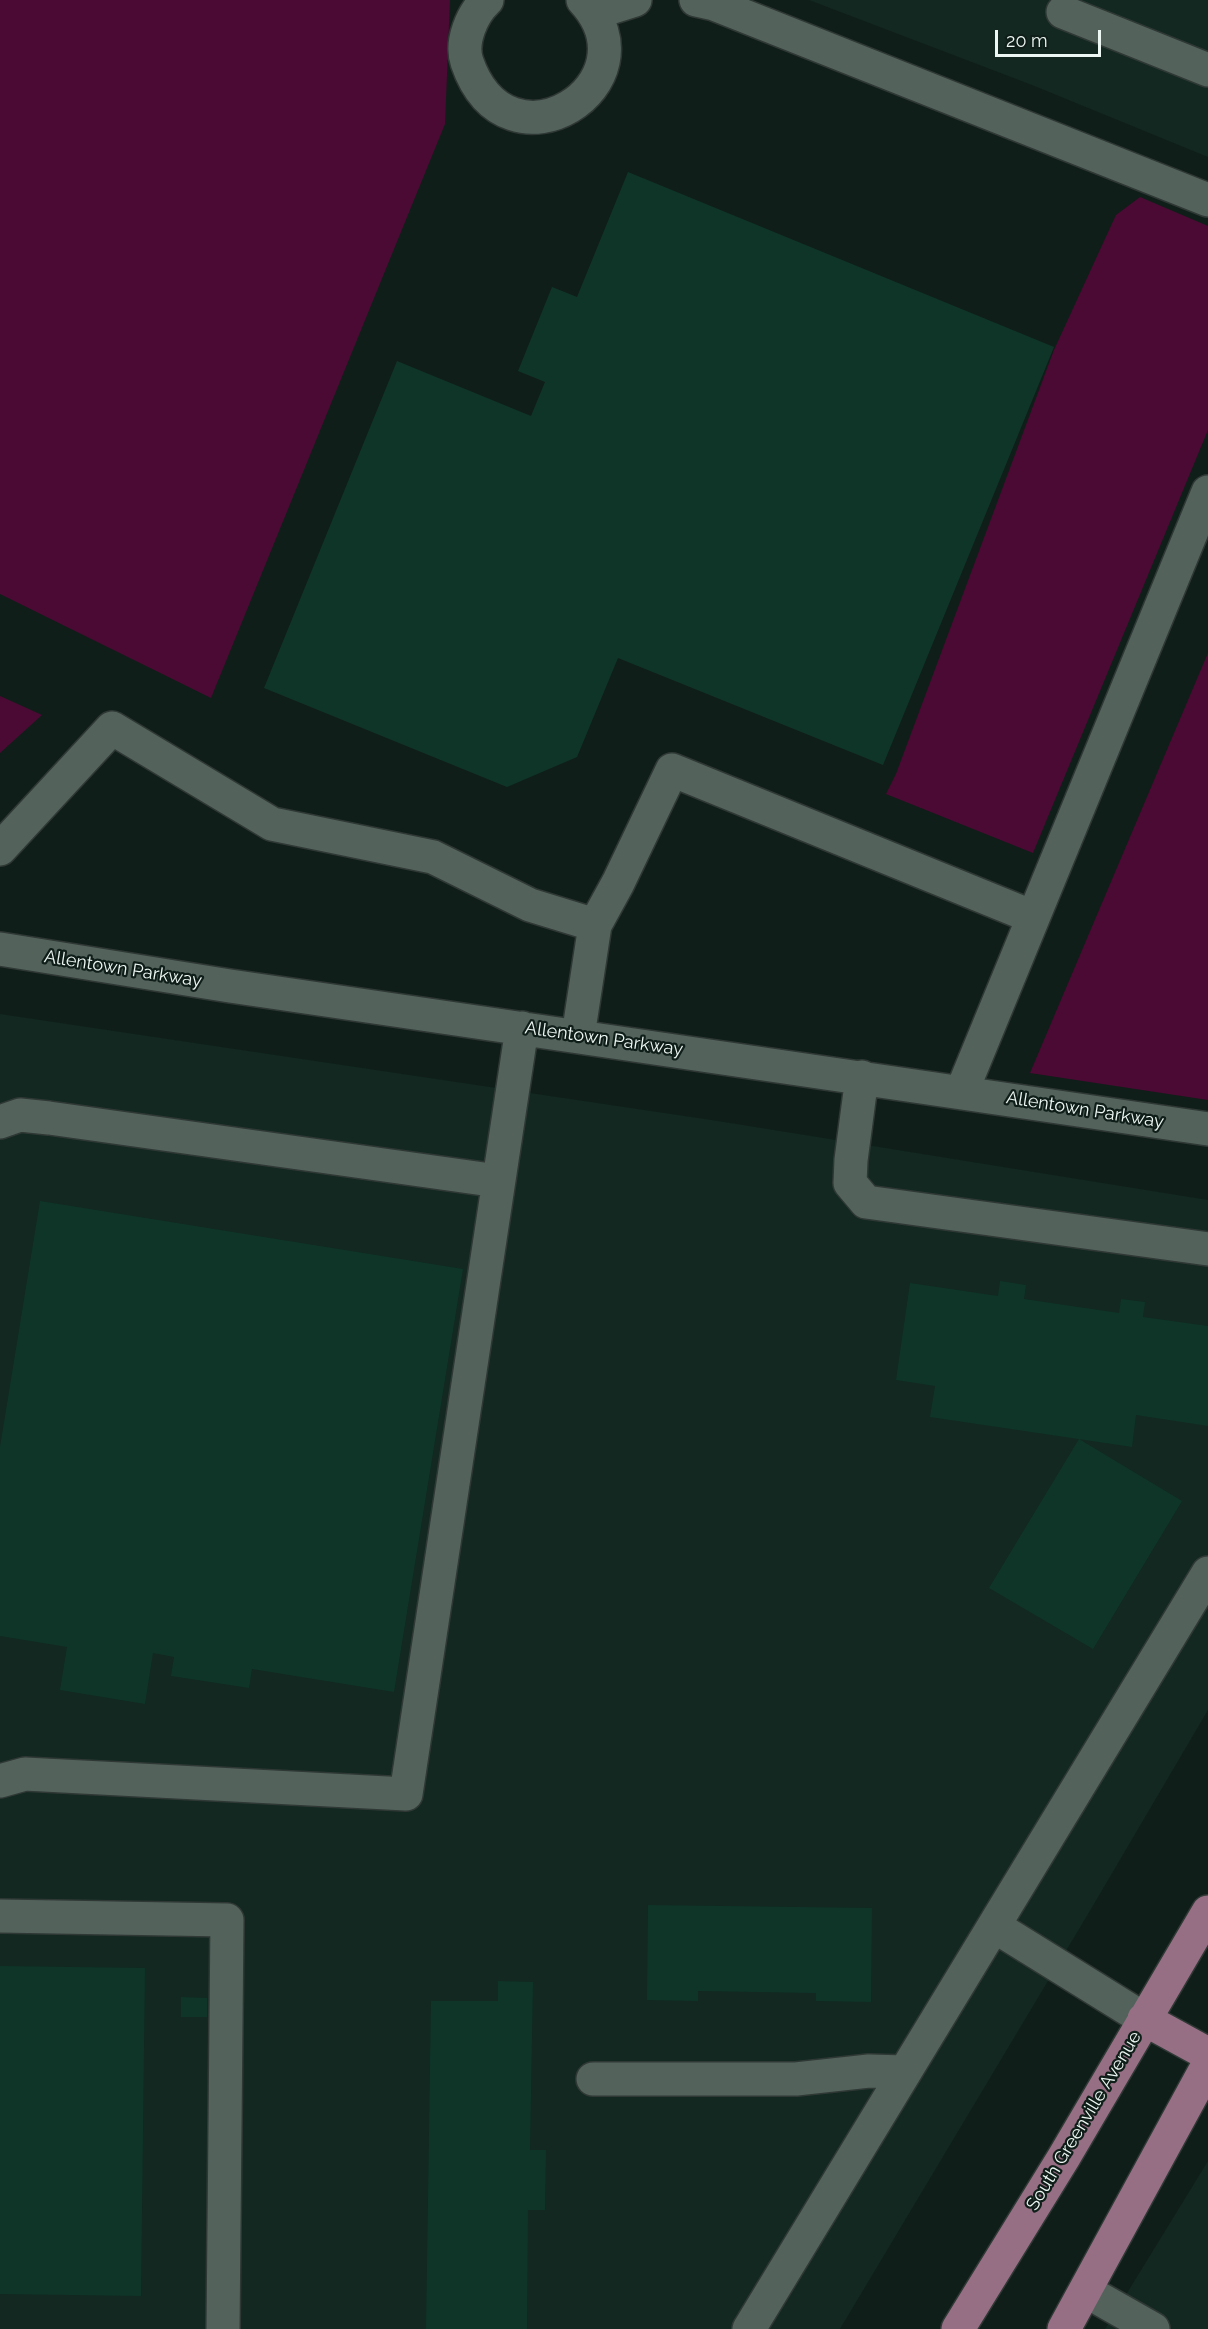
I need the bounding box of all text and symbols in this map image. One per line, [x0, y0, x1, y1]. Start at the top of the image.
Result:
scale bar [998, 18, 1104, 56]
text: 20 m [1006, 30, 1048, 51]
street label: Allentown Parkway [43, 946, 203, 992]
street label: Allentown Parkway [524, 1017, 684, 1061]
street label: Allentown Parkway [1005, 1087, 1165, 1133]
street label: South Greenville Avenue [1022, 2027, 1146, 2215]

